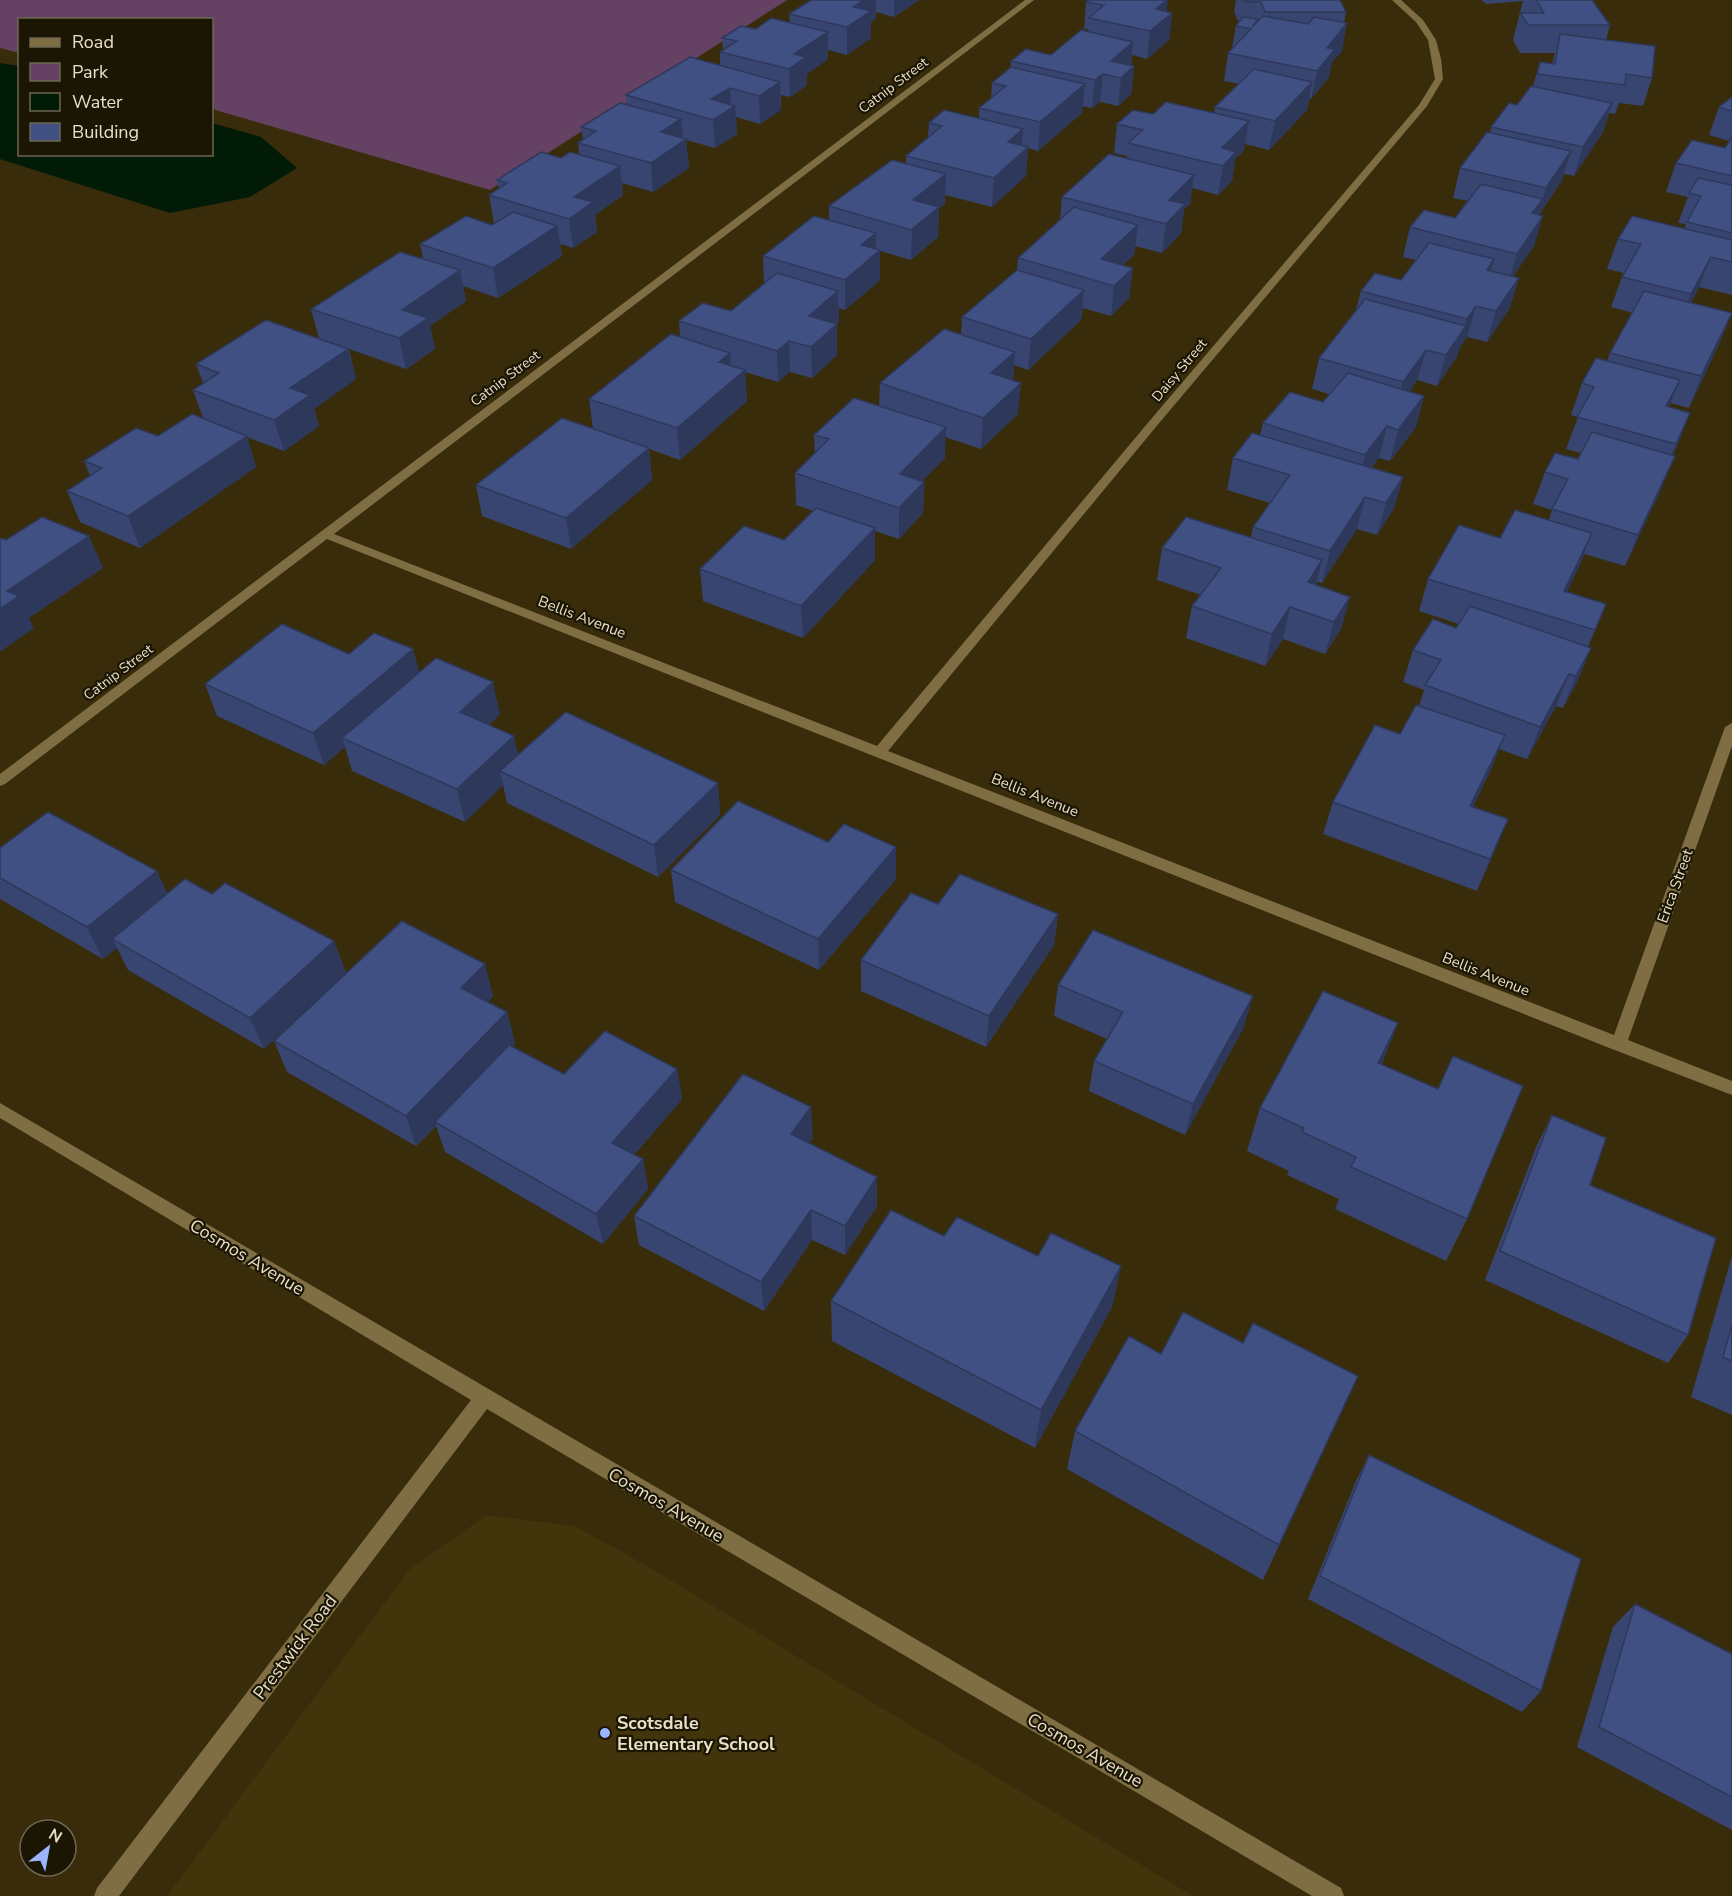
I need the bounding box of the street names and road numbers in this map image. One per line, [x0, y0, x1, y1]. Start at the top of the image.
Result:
street label: Catnip Street [855, 53, 932, 118]
street label: Daisy Street [1147, 335, 1211, 406]
street label: Catnip Street [467, 346, 544, 411]
street label: Bellis Avenue [535, 591, 629, 643]
street label: Catnip Street [80, 640, 157, 705]
street label: Bellis Avenue [988, 768, 1082, 822]
street label: Erica Street [1652, 846, 1698, 926]
street label: Bellis Avenue [1439, 947, 1533, 1001]
street label: Cosmos Avenue [185, 1213, 309, 1301]
street label: Cosmos Avenue [604, 1462, 728, 1548]
street label: Prestwick Road [248, 1590, 342, 1704]
street label: Cosmos Avenue [1023, 1707, 1147, 1793]

